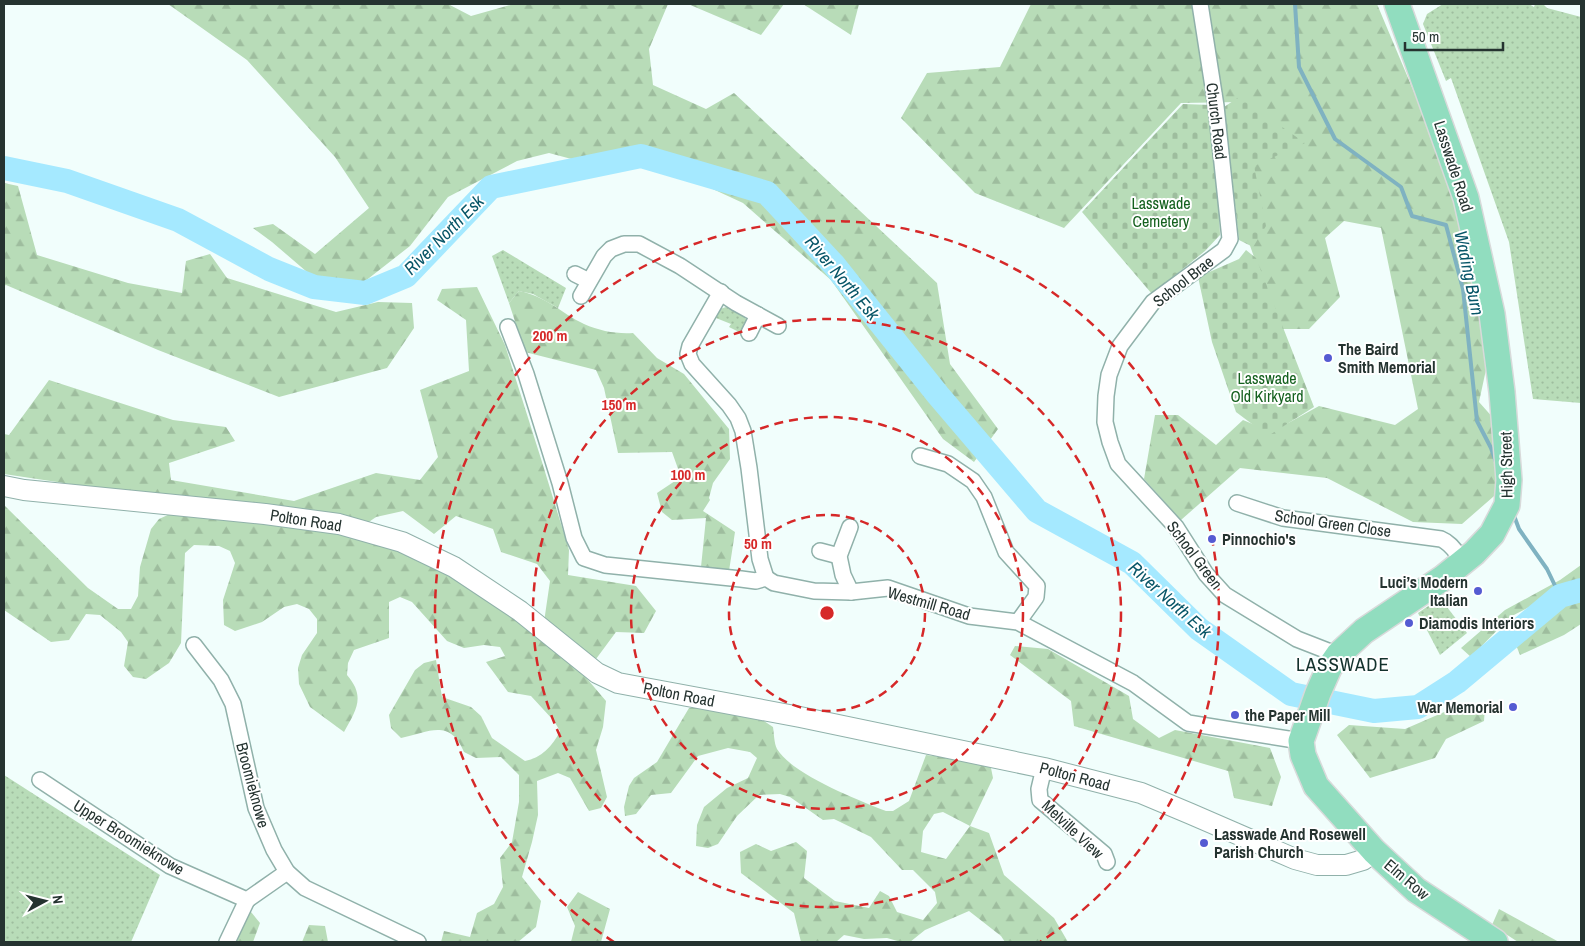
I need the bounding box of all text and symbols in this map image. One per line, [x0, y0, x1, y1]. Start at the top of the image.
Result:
scale bar [1405, 20, 1502, 52]
text: 50 m [1412, 26, 1439, 47]
street label: Church Road [1201, 81, 1233, 161]
street label: Lasswade Road [1429, 118, 1479, 214]
water label: River North Esk [398, 189, 490, 280]
park label: Lasswade Cemetery [1131, 192, 1191, 232]
water label: Wading Burn [1448, 228, 1491, 317]
water label: River North Esk [799, 230, 886, 326]
street label: School Brae [1148, 250, 1218, 312]
text: 200 m [533, 325, 567, 346]
place label: The Baird Smith Memorial [1338, 338, 1436, 378]
marker: The Baird Smith Memorial [1322, 352, 1334, 364]
park label: Lasswade Old Kirkyard [1231, 367, 1303, 407]
text: 150 m [602, 394, 636, 415]
street label: High Street [1494, 431, 1518, 498]
text: 100 m [671, 464, 705, 485]
street label: Polton Road [269, 503, 343, 537]
street label: School Green Close [1273, 504, 1393, 542]
street label: School Green [1162, 516, 1228, 594]
place label: Pinnochio's [1222, 528, 1296, 550]
text: 50 m [744, 533, 772, 554]
marker: Pinnochio's [1206, 533, 1218, 545]
water label: River North Esk [1123, 555, 1218, 644]
place label: Luci’s Modern Italian [1380, 571, 1468, 611]
street label: Westmill Road [885, 581, 973, 625]
marker: Luci’s Modern Italian [1472, 585, 1484, 597]
centre of rings [818, 604, 836, 622]
place label: Diamodis Interiors [1419, 612, 1534, 634]
marker: Diamodis Interiors [1403, 617, 1415, 629]
district label: LASSWADE [1296, 651, 1390, 677]
street label: Polton Road [641, 676, 717, 712]
place label: War Memorial [1417, 696, 1503, 718]
marker: War Memorial [1507, 701, 1519, 713]
place label: the Paper Mill [1245, 704, 1330, 726]
marker: the Paper Mill [1229, 709, 1241, 721]
street label: Broomieknowe [231, 740, 275, 830]
street label: Polton Road [1037, 756, 1113, 796]
street label: Upper Broomieknowe [69, 794, 189, 880]
street label: Melville View [1037, 795, 1109, 864]
place label: Lasswade And Rosewell Parish Church [1214, 823, 1366, 863]
marker: Lasswade And Rosewell Parish Church [1198, 837, 1210, 849]
street label: Elm Row [1380, 854, 1435, 905]
north arrow [20, 876, 70, 926]
text: N [48, 894, 67, 905]

